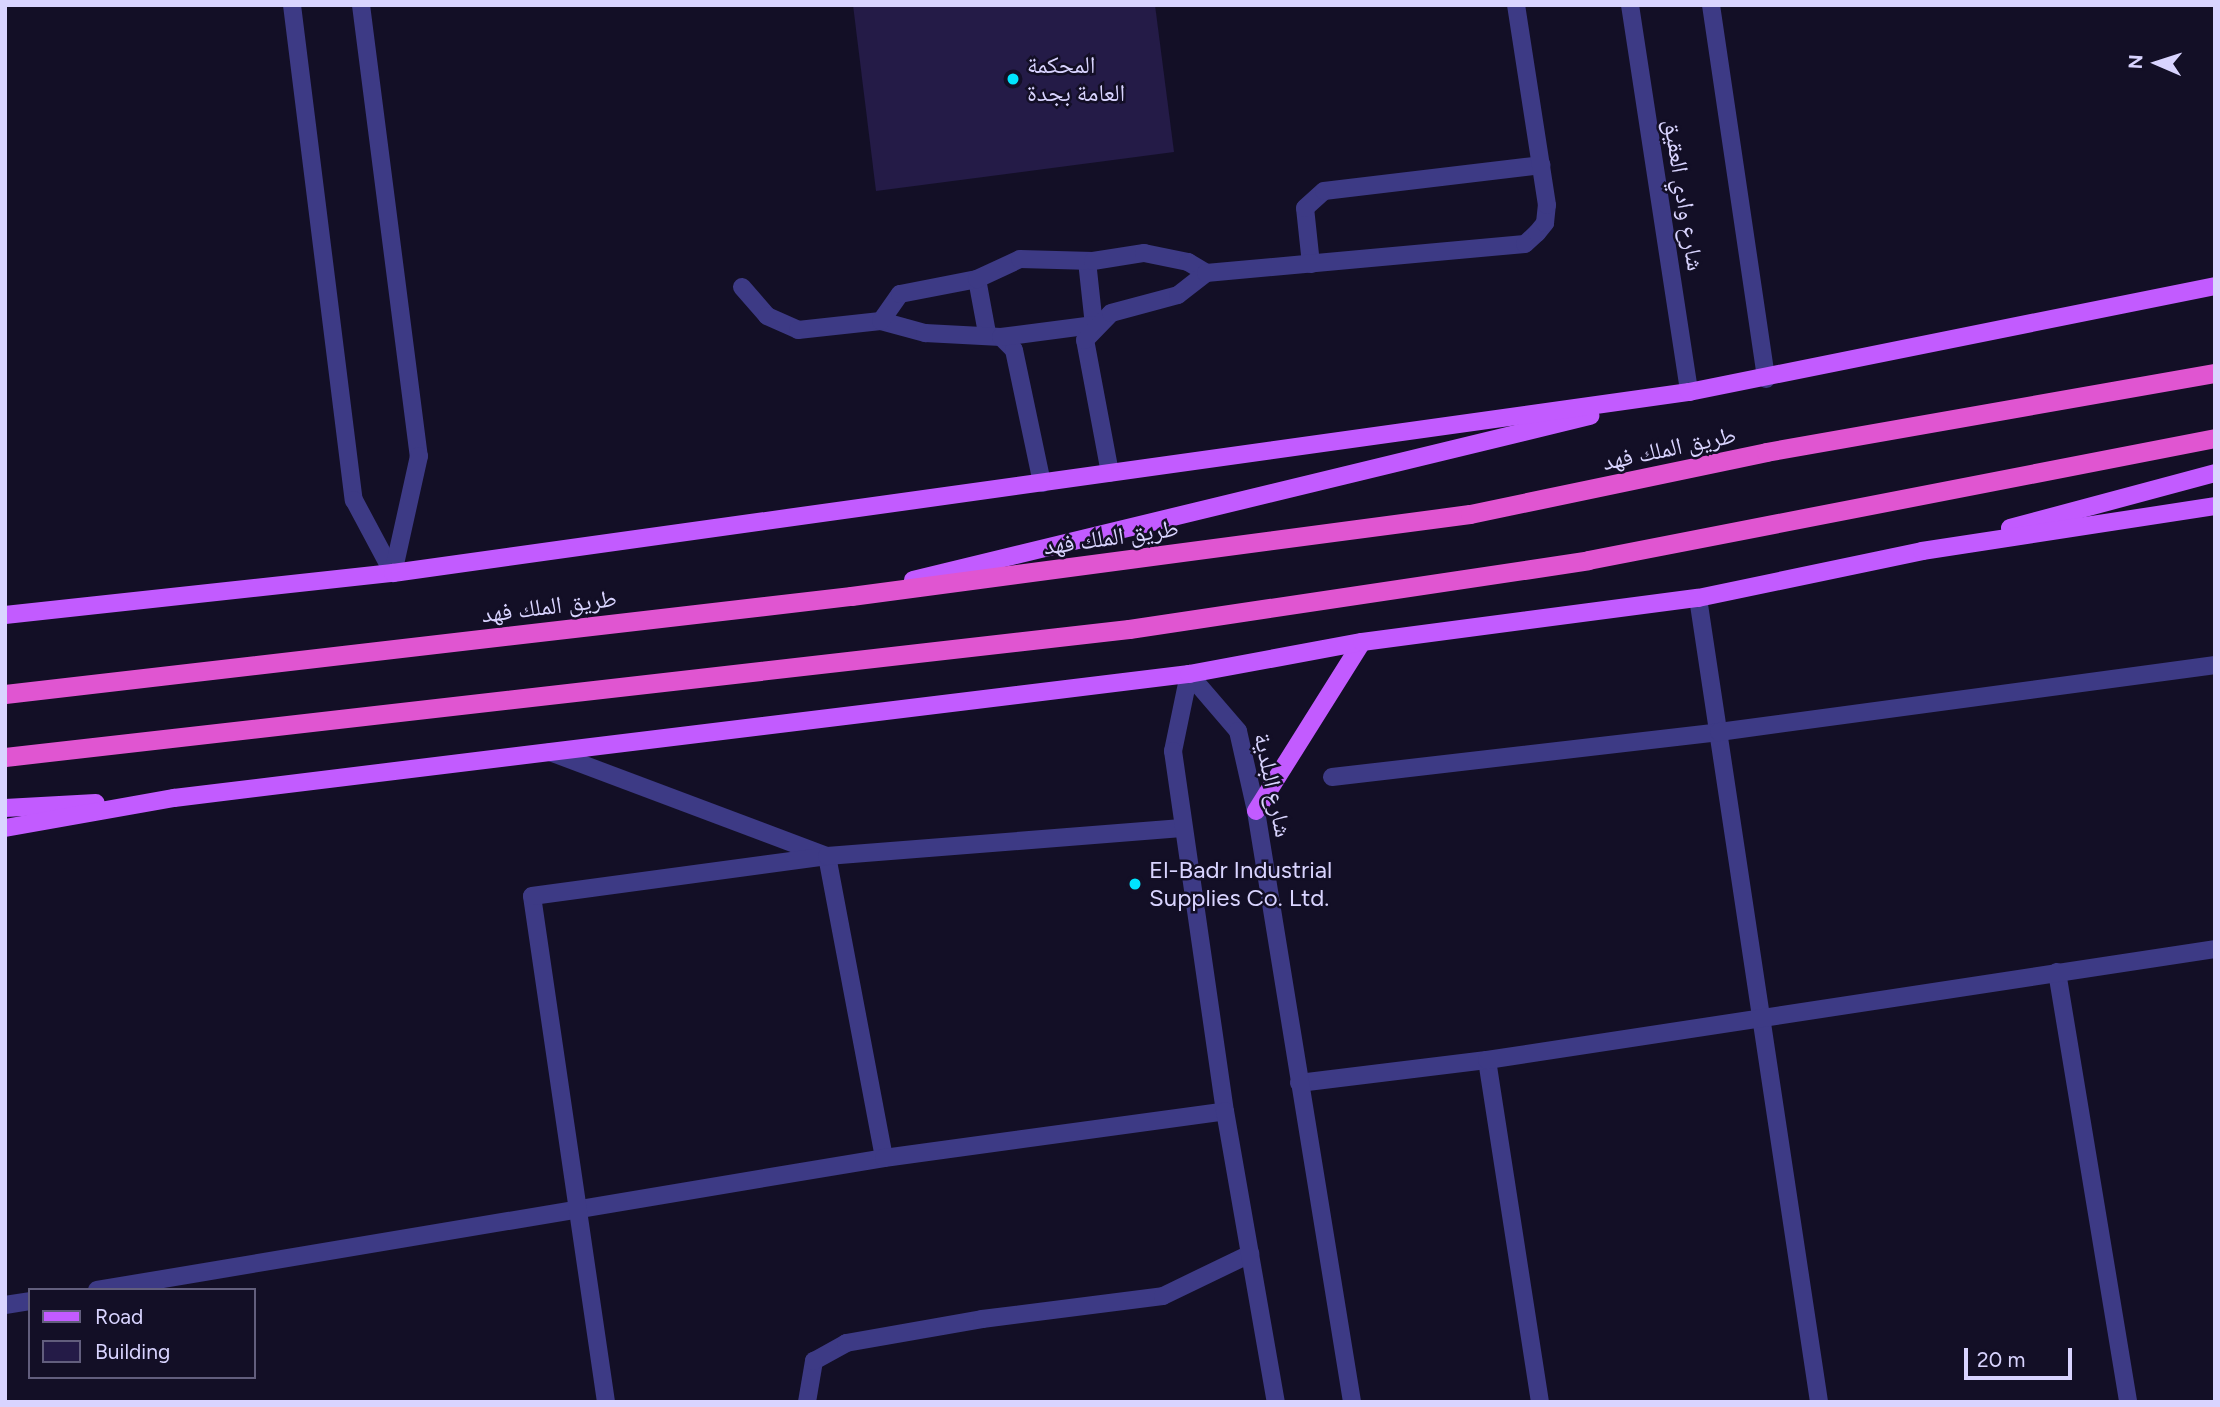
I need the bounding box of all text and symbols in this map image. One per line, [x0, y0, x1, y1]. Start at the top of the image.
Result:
north arrow [2122, 28, 2192, 98]
place label: المحكمة العامة بجدة [1027, 51, 1125, 107]
text: N [2124, 54, 2147, 70]
marker: المحكمة العامة بجدة [1005, 71, 1021, 87]
street label: شارع وادي العقيق [1658, 117, 1710, 273]
street label: طريق الملك فهد [1600, 420, 1738, 476]
street label: طريق الملك فهد [1042, 513, 1180, 561]
street label: طريق الملك فهد [480, 583, 618, 629]
street label: شارع البلدية [1248, 730, 1298, 840]
place label: El-Badr Industrial Supplies Co. Ltd. [1149, 856, 1332, 912]
marker: El-Badr Industrial Supplies Co. Ltd. [1127, 876, 1143, 892]
legend [28, 1288, 256, 1379]
text: Road [95, 1304, 143, 1329]
scale bar [1968, 1334, 2076, 1378]
text: Building [95, 1339, 170, 1364]
text: 20 m [1977, 1347, 2025, 1372]

